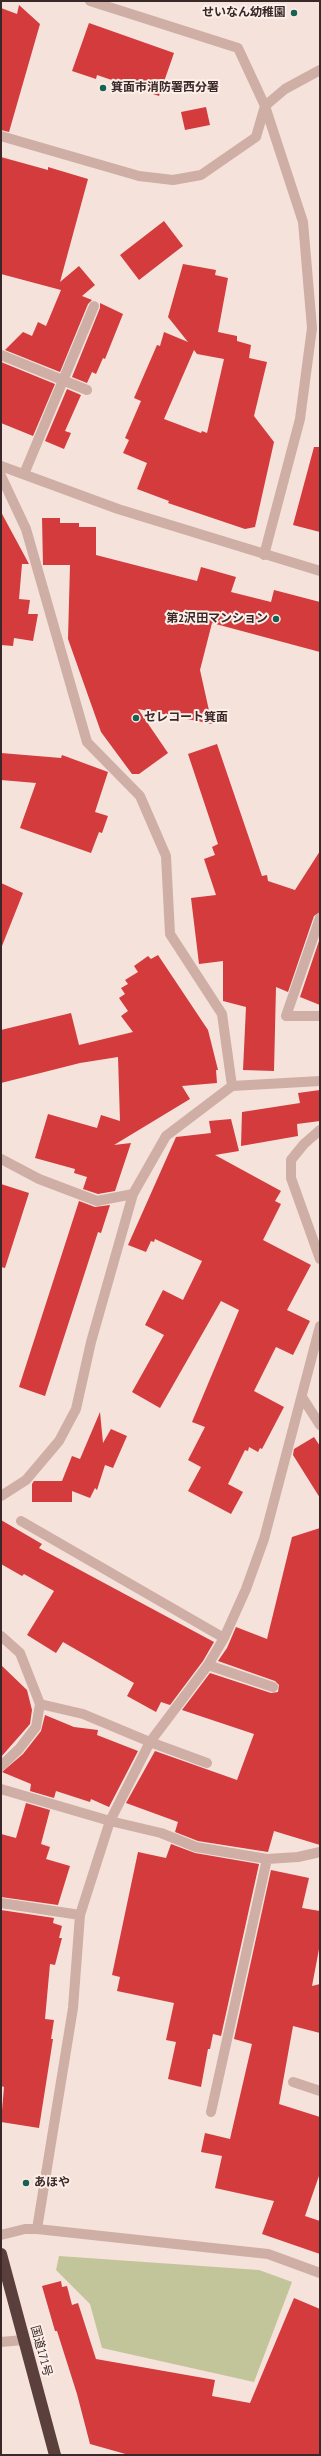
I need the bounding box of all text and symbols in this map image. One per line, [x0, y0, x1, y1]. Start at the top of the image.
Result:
place label: せいなん幼稚園 [202, 6, 286, 20]
marker: せいなん幼稚園 [289, 8, 299, 18]
place label: 箕面市消防署西分署 [111, 81, 219, 95]
marker: 箕面市消防署西分署 [98, 83, 108, 93]
place label: 第2沢田マンション [166, 612, 268, 626]
marker: 第2沢田マンション [271, 614, 281, 624]
place label: セレコート箕面 [144, 711, 228, 725]
marker: セレコート箕面 [131, 713, 141, 723]
place label: あほや [34, 2176, 70, 2190]
marker: あほや [21, 2178, 31, 2188]
street label: 国道171号 [27, 2324, 55, 2378]

